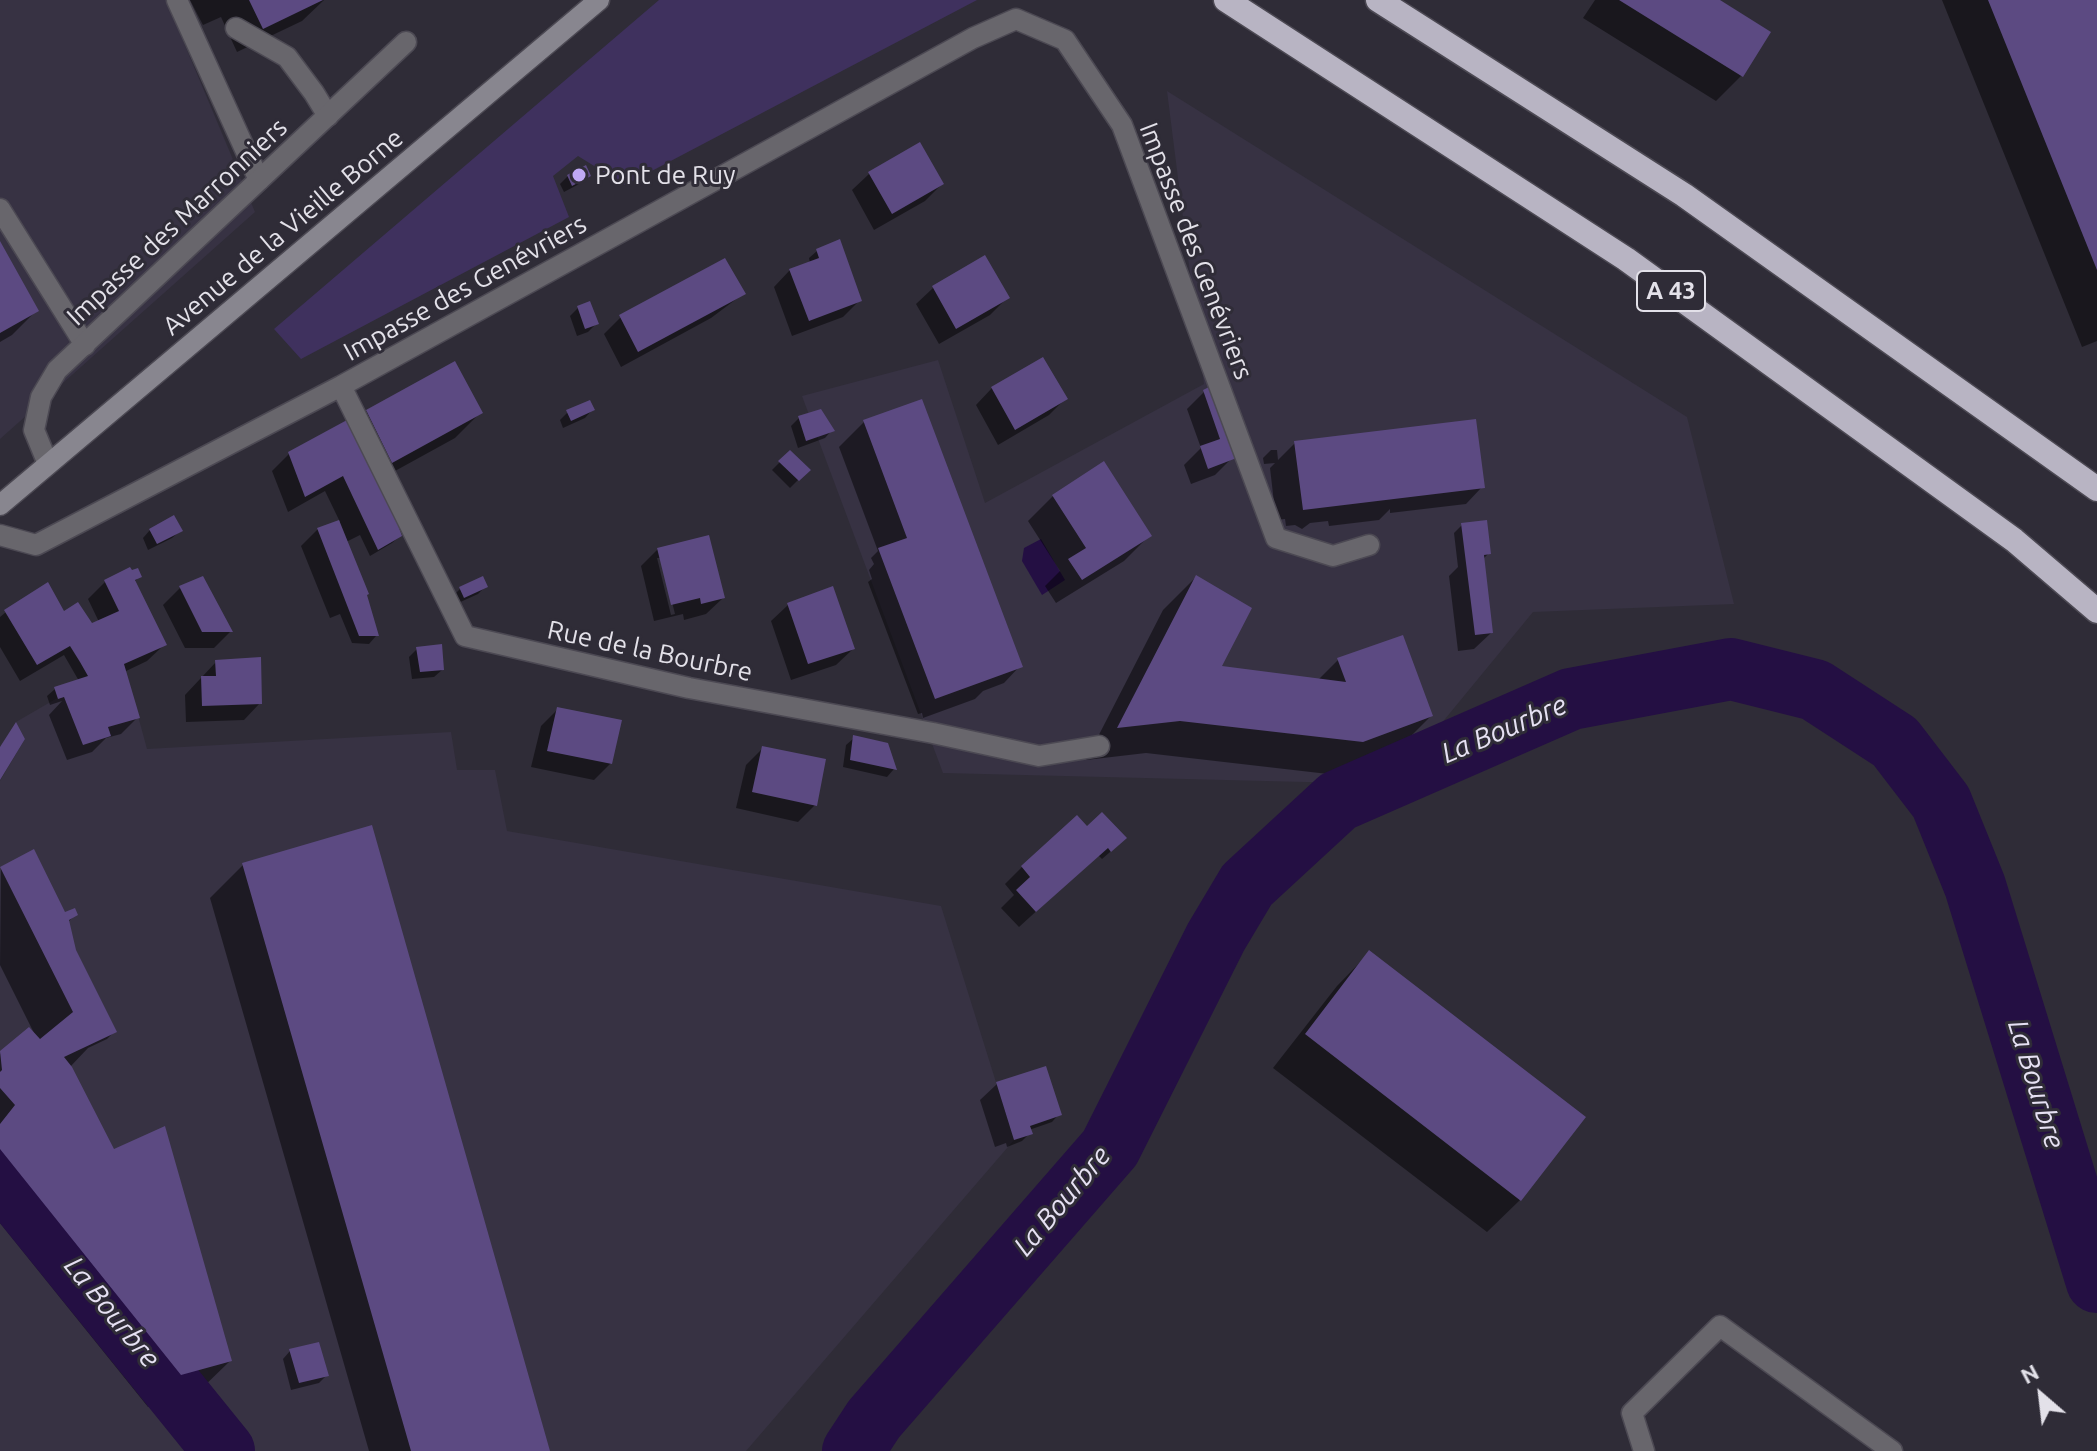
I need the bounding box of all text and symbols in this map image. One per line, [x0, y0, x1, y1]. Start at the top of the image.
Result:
street label: Impasse des Marronniers [60, 112, 294, 332]
street label: Impasse des Genévriers [1133, 118, 1259, 384]
street label: Avenue de la Vieille Borne [156, 122, 410, 342]
place label: Pont de Ruy [595, 159, 736, 191]
marker: Pont de Ruy [570, 166, 588, 184]
street label: Impasse des Genévriers [338, 208, 592, 368]
road number: A 43 [1637, 271, 1705, 311]
street label: Rue de la Bourbre [545, 614, 755, 688]
water label: La Bourbre [1436, 688, 1572, 770]
water label: La Bourbre [2001, 1016, 2071, 1152]
water label: La Bourbre [1007, 1139, 1117, 1263]
water label: La Bourbre [57, 1250, 167, 1374]
north arrow [2001, 1355, 2081, 1435]
text: N [2016, 1358, 2043, 1388]

